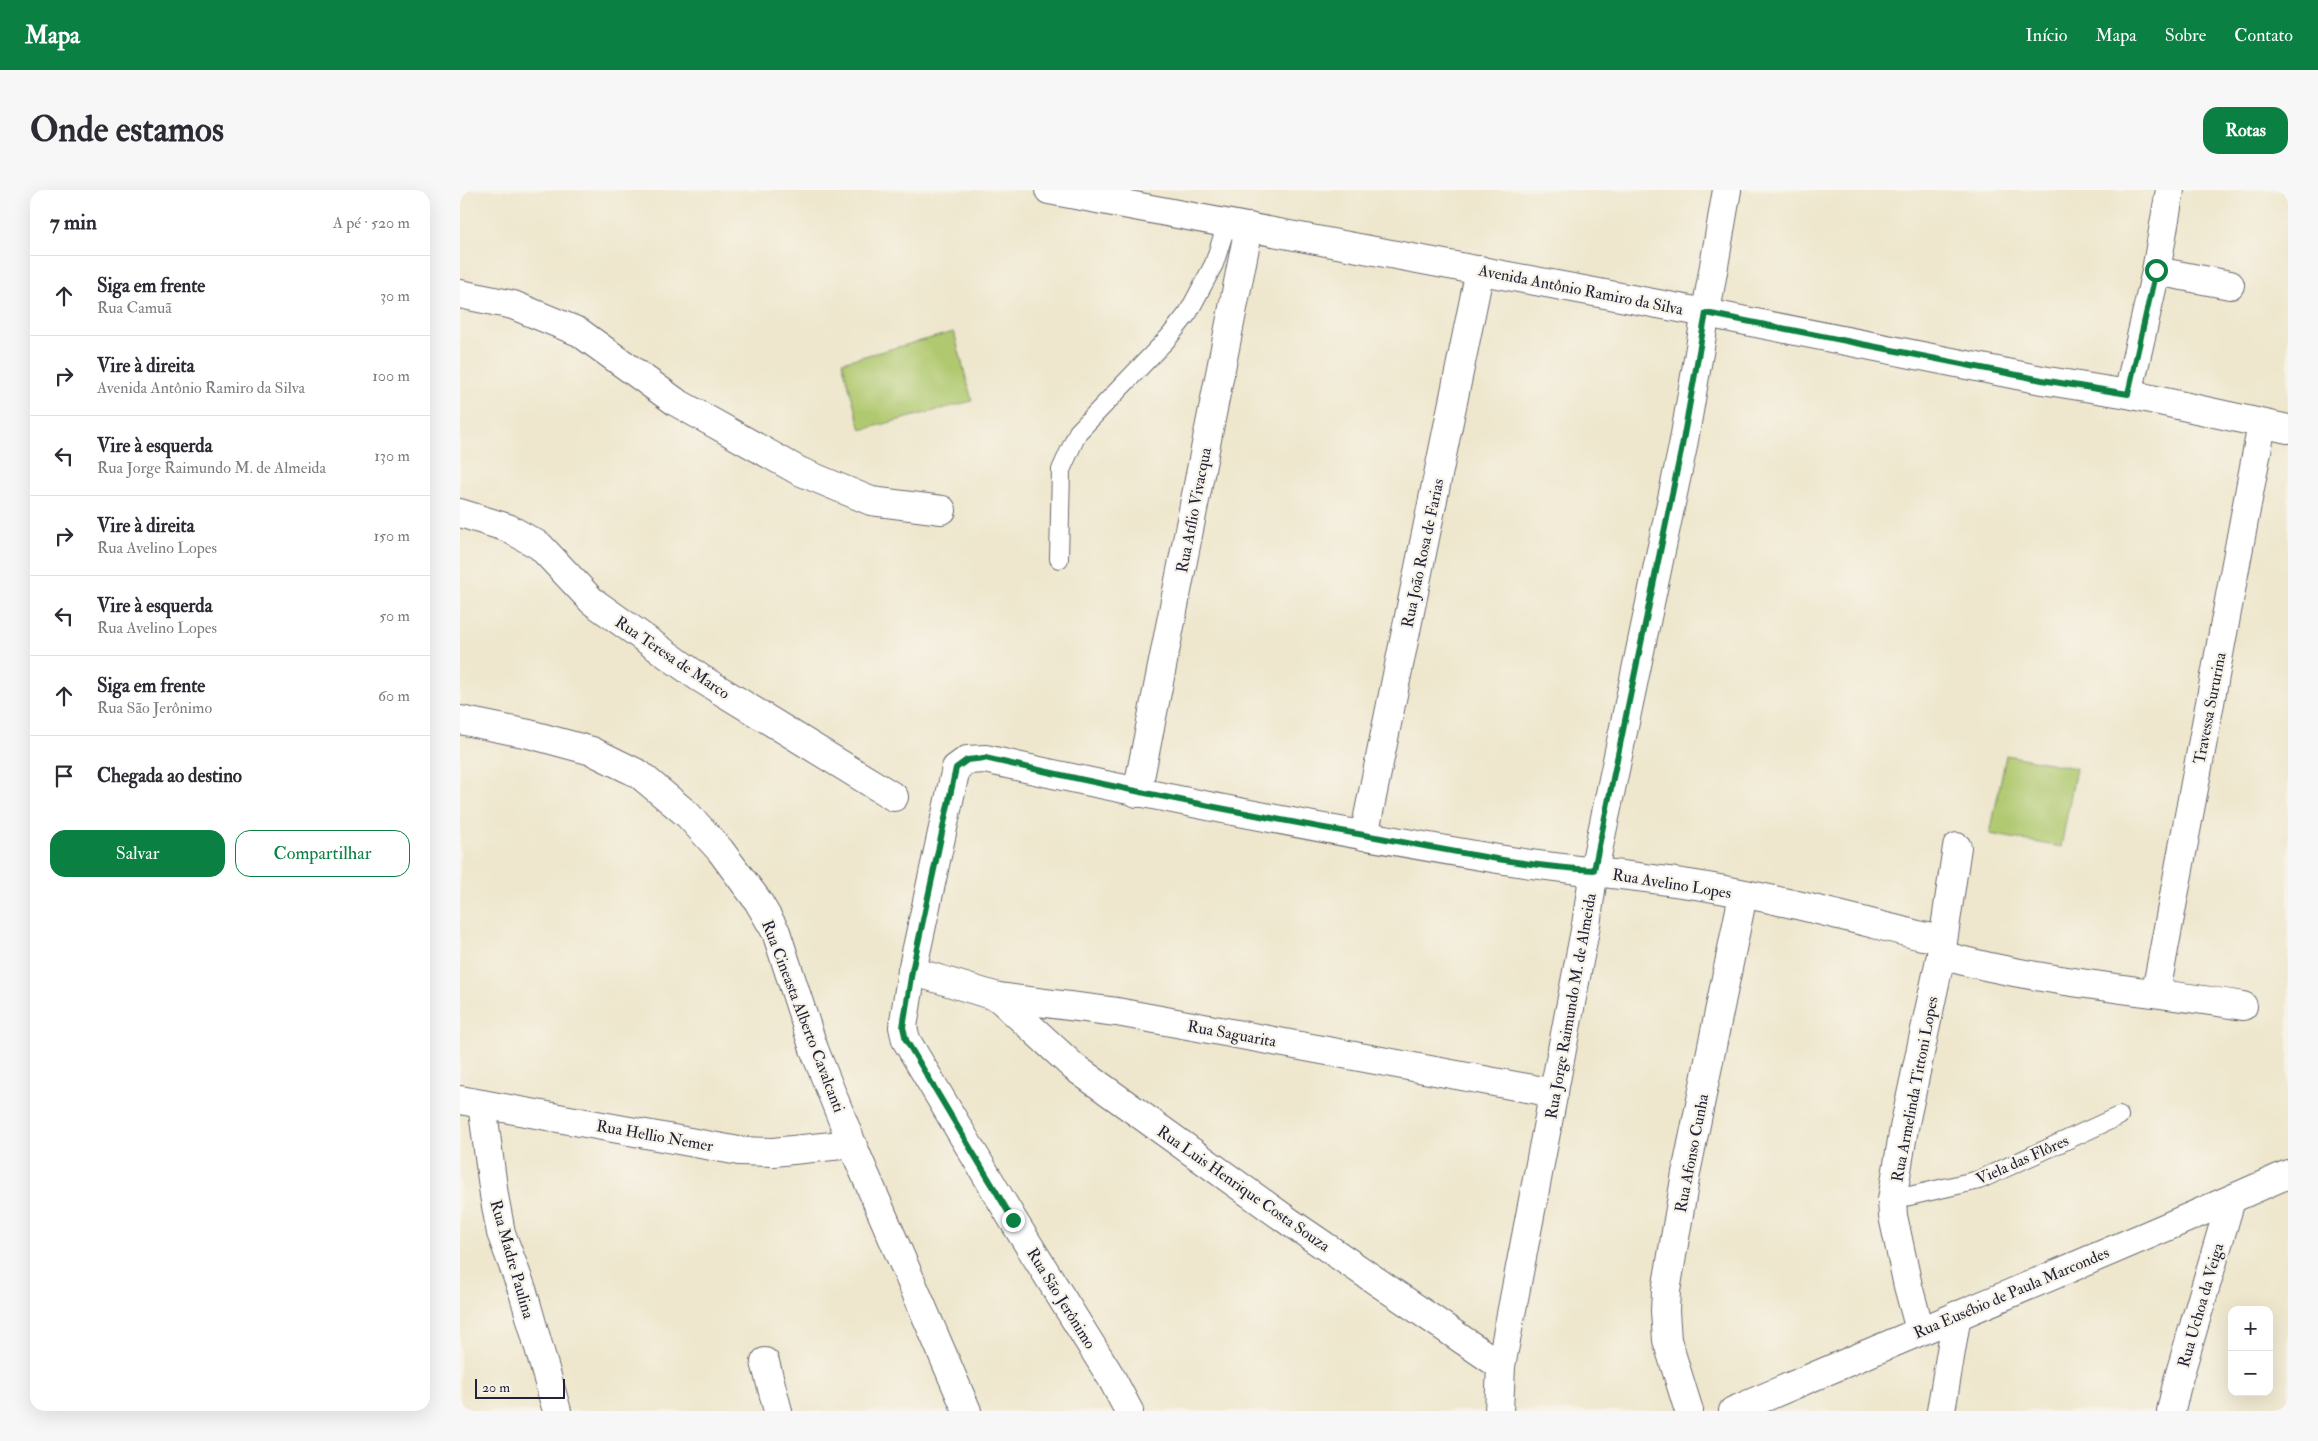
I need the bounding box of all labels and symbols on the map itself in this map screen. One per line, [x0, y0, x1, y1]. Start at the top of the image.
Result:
route start [2145, 259, 2168, 282]
street label: Avenida Antônio Ramiro da Silva [1476, 260, 1685, 320]
street label: Rua Atílio Vivacqua [1172, 446, 1216, 574]
street label: Rua João Rosa de Farias [1397, 477, 1450, 630]
street label: Rua Teresa de Marco [611, 612, 734, 704]
street label: Travessa Sururina [2189, 650, 2231, 766]
street label: Rua Avelino Lopes [1611, 865, 1733, 904]
street label: Rua Jorge Raimundo M. de Almeida [1541, 891, 1602, 1121]
street label: Rua Cineasta Alberto Cavalcanti [757, 917, 849, 1115]
street label: Rua Armelinda Tittoni Lopes [1887, 995, 1944, 1184]
street label: Rua Saguarita [1186, 1016, 1278, 1052]
street label: Rua Afonso Cunha [1671, 1092, 1713, 1214]
street label: Rua Hellio Nemer [595, 1116, 715, 1156]
street label: Rua Luis Henrique Costa Souza [1153, 1121, 1334, 1256]
street label: Viela das Flôres [1973, 1131, 2072, 1189]
street label: Rua Madre Paulina [486, 1198, 539, 1321]
route end [1002, 1209, 1025, 1232]
street label: Rua Uchoa da Veiga [2174, 1240, 2228, 1370]
street label: Rua Eusébio de Paula Marcondes [1911, 1243, 2112, 1343]
street label: Rua São Jerônimo [1021, 1244, 1100, 1353]
scale bar [475, 1376, 565, 1399]

